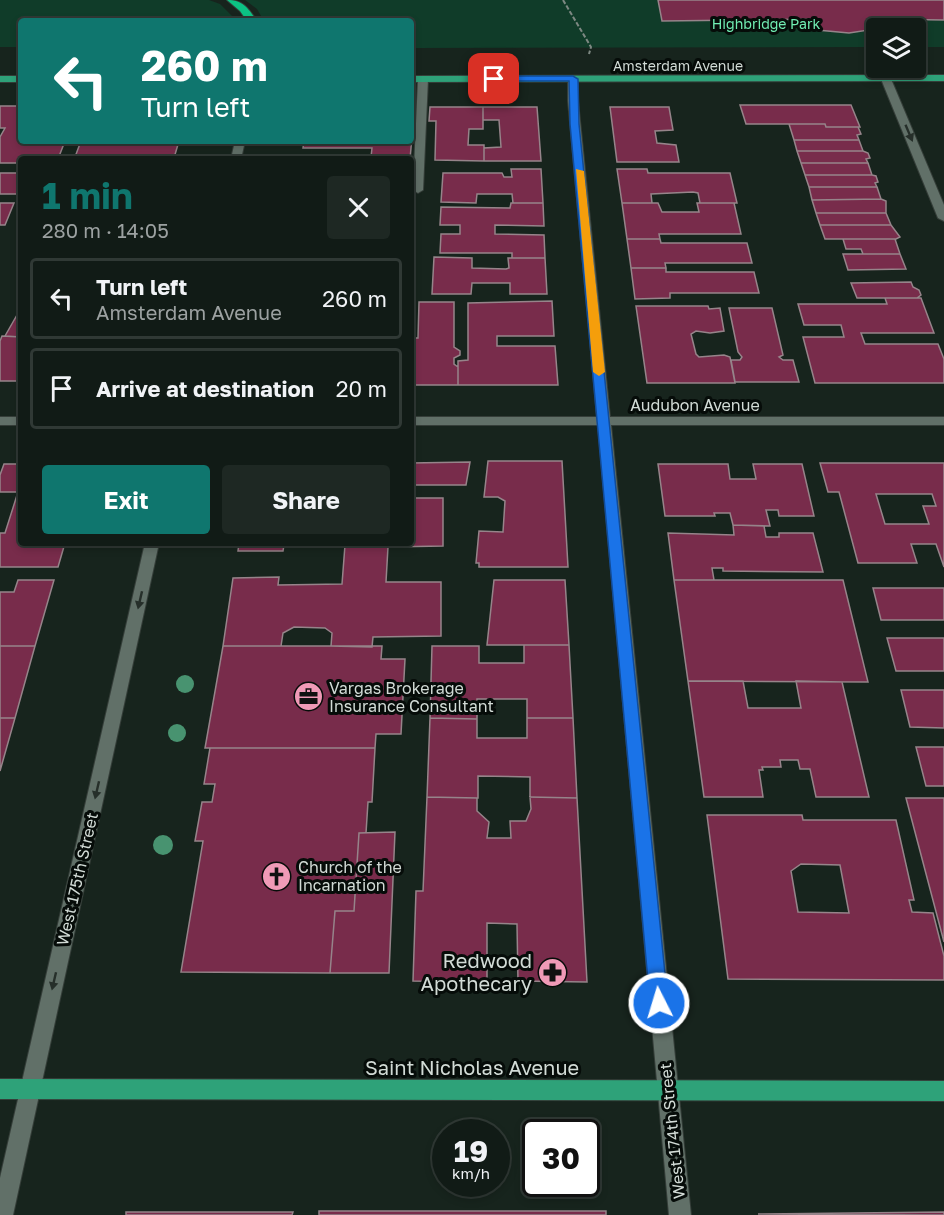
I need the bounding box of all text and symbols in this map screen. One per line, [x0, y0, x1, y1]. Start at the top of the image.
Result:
park label: Highbridge Park [712, 15, 820, 32]
map controls [866, 18, 926, 78]
button: layers [866, 18, 926, 78]
text: 260 m [141, 40, 268, 90]
icon: left [42, 42, 120, 120]
pin [468, 53, 519, 104]
street label: Amsterdam Avenue [613, 57, 743, 74]
icon: arrive [477, 62, 510, 95]
text: Turn left [141, 91, 250, 123]
one-way arrow [905, 124, 914, 142]
text: 1 min [42, 174, 133, 217]
button: close [327, 176, 390, 239]
text: 280 m · 14:05 [42, 218, 169, 242]
text: Turn left [96, 273, 187, 300]
icon: left [45, 282, 78, 315]
text: 260 m [322, 285, 387, 312]
text: Amsterdam Avenue [96, 300, 282, 324]
icon: arrive [45, 372, 78, 405]
text: Arrive at destination [96, 375, 314, 402]
text: 20 m [336, 375, 387, 402]
street label: Audubon Avenue [630, 395, 760, 415]
button: Exit [42, 465, 210, 534]
button: Share [222, 465, 390, 534]
one-way arrow [134, 591, 144, 609]
place label: Vargas Brokerage Insurance Consultant [329, 678, 494, 716]
office icon: Vargas Brokerage Insurance Consultant [292, 681, 324, 713]
one-way arrow [91, 781, 101, 800]
street label: West 175th Street [52, 810, 102, 948]
place label: Church of the Incarnation [298, 857, 402, 895]
church icon: Church of the Incarnation [261, 860, 293, 892]
place label: Redwood Apothecary [421, 948, 532, 995]
pharmacy icon: Redwood Apothecary [537, 956, 569, 988]
one-way arrow [49, 971, 58, 990]
position arrow [627, 971, 691, 1035]
street label: Saint Nicholas Avenue [365, 1055, 579, 1079]
street label: West 174th Street [655, 1062, 689, 1200]
speed limit sign: 30 [522, 1119, 600, 1197]
text: 19 [454, 1133, 488, 1169]
text: km/h [452, 1164, 490, 1182]

